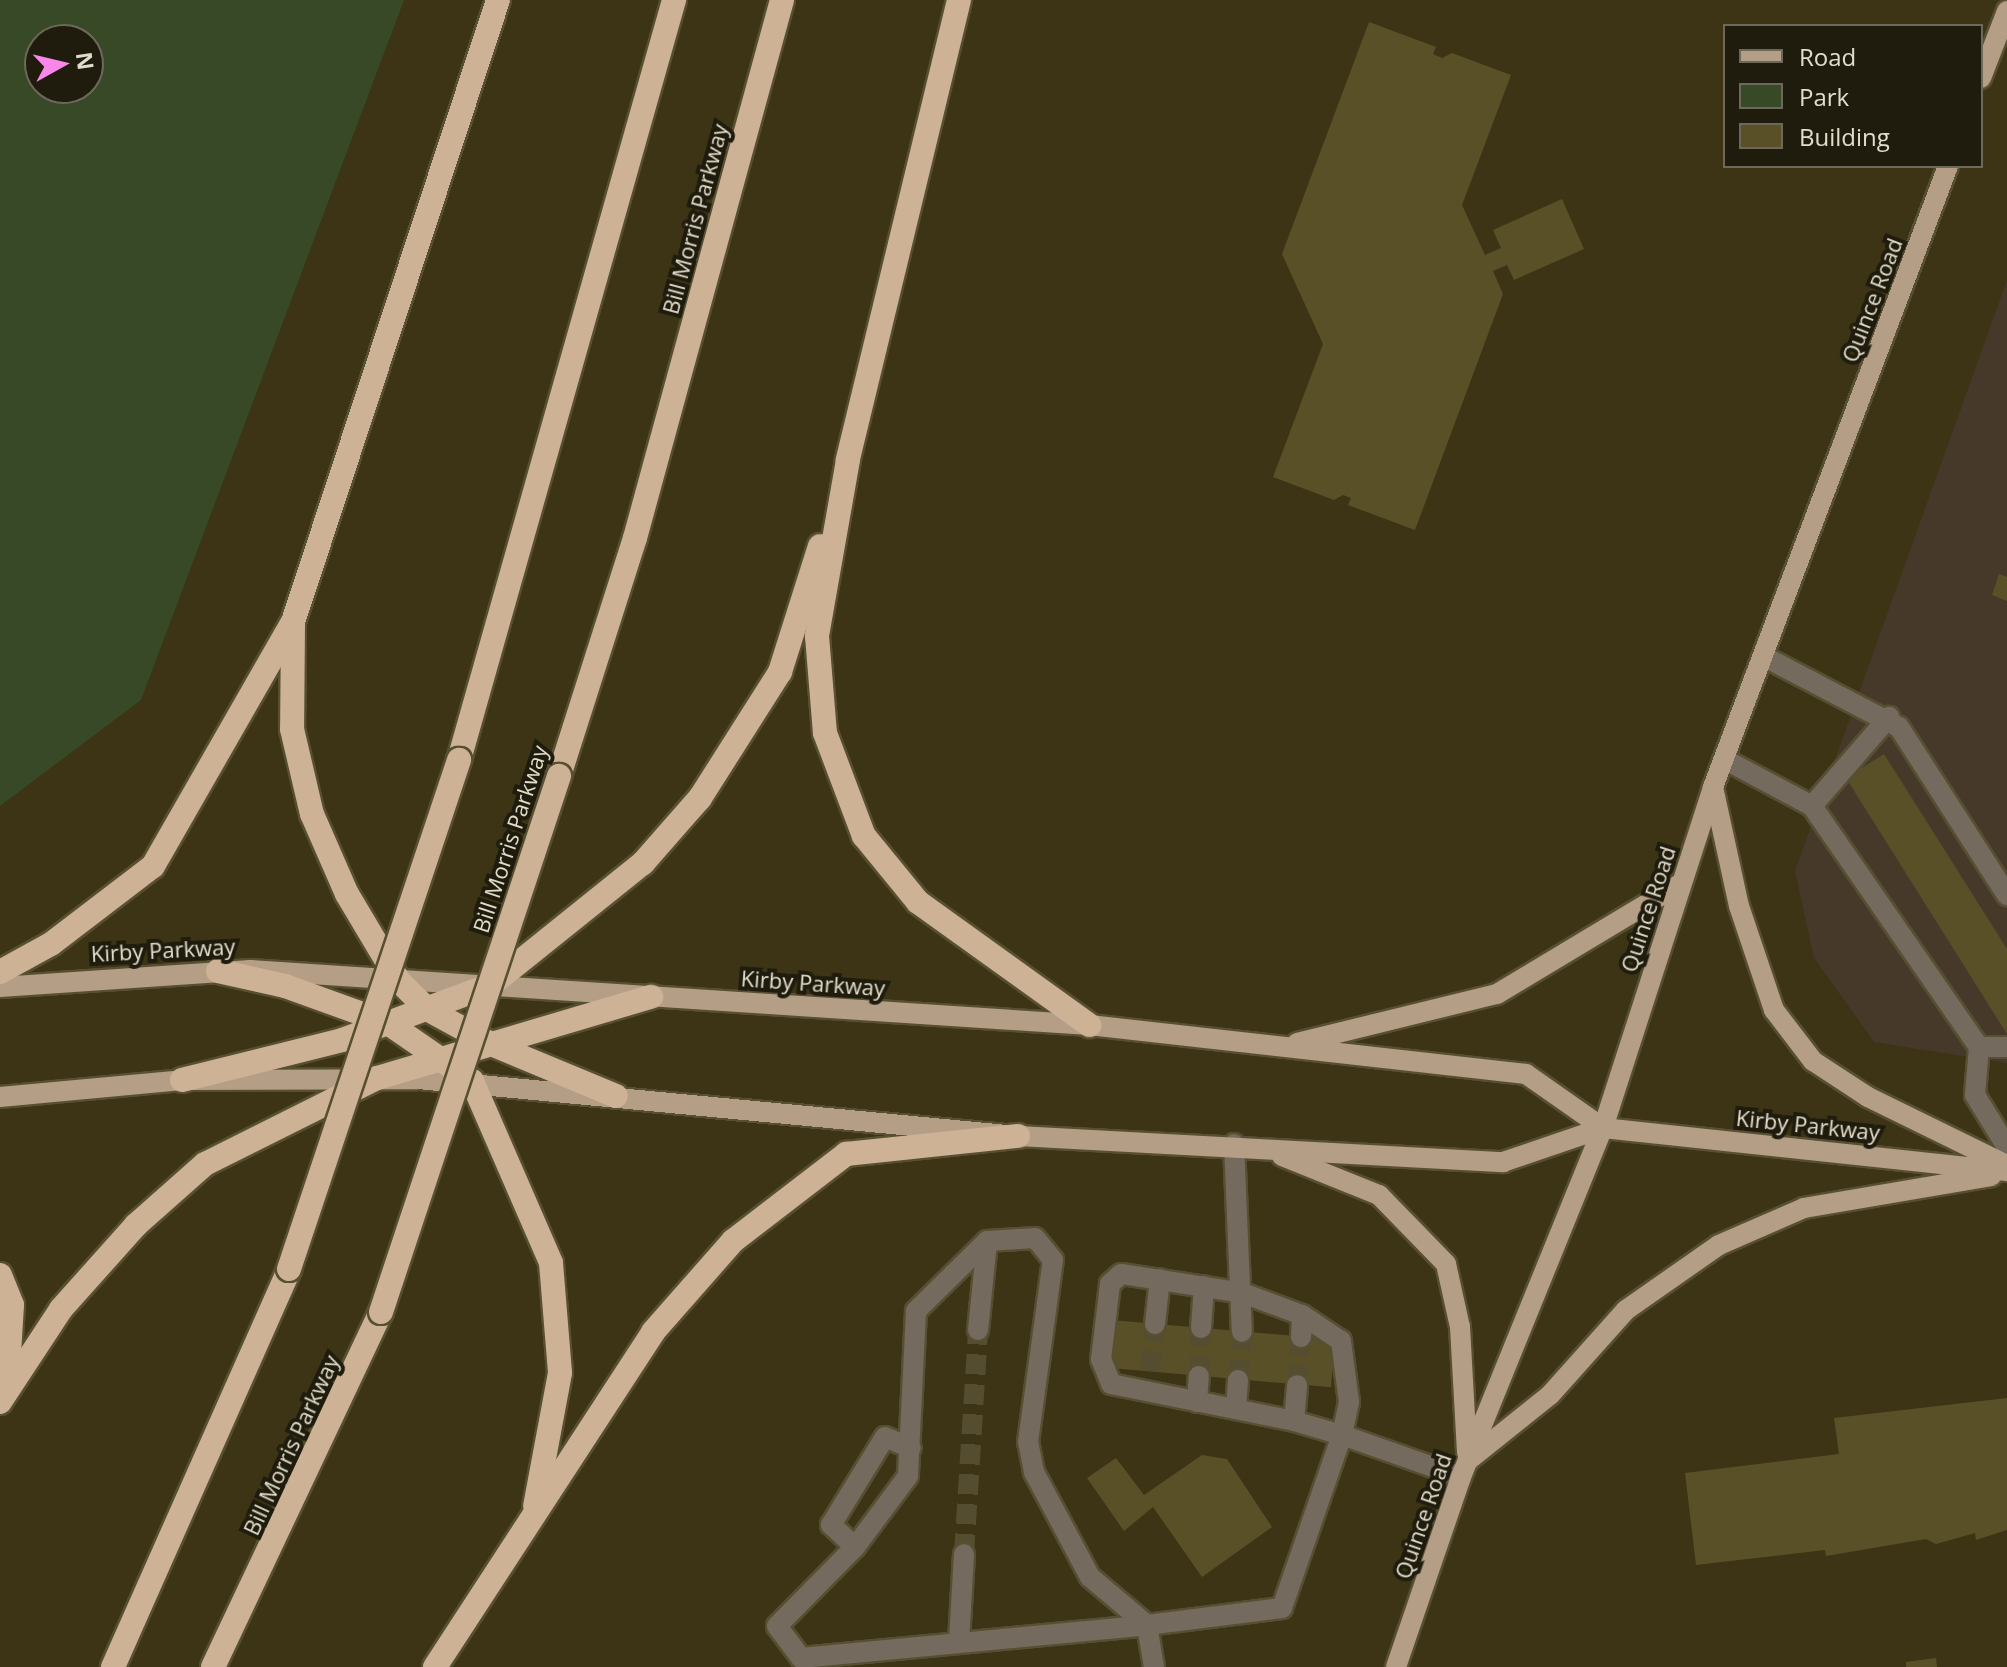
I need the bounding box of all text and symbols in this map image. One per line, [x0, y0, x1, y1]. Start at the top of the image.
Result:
north arrow [24, 24, 104, 104]
legend [1723, 24, 1983, 168]
text: Road [1799, 40, 1856, 73]
text: N [70, 50, 102, 72]
text: Park [1799, 80, 1849, 113]
text: Building [1799, 120, 1890, 153]
street label: Bill Morris Parkway [657, 121, 733, 317]
street label: Quince Road [1836, 234, 1908, 366]
street label: Bill Morris Parkway [467, 742, 553, 936]
street label: Quince Road [1615, 843, 1681, 975]
street label: Kirby Parkway [90, 933, 236, 967]
street label: Kirby Parkway [740, 965, 886, 1001]
street label: Kirby Parkway [1735, 1104, 1881, 1146]
street label: Bill Morris Parkway [238, 1351, 344, 1539]
street label: Quince Road [1389, 1450, 1457, 1582]

